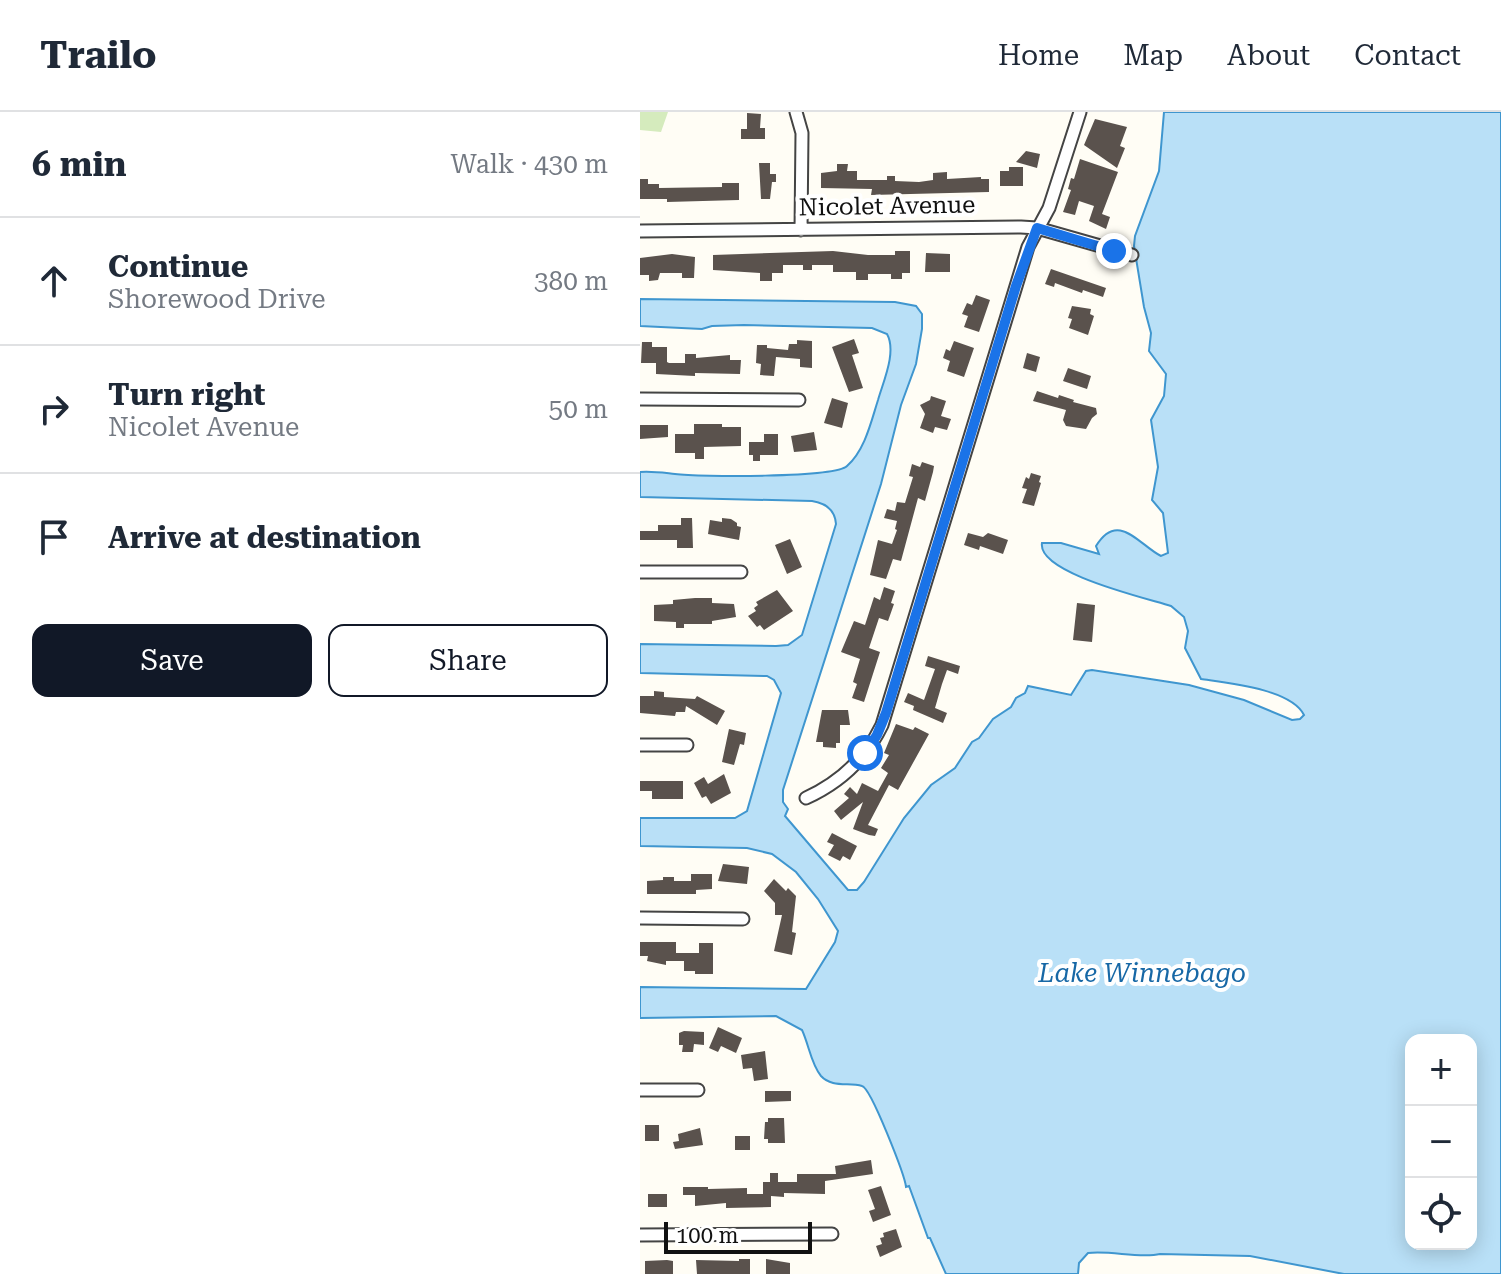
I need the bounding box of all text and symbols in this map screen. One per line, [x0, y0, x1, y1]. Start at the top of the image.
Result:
text: Trailo [40, 33, 156, 77]
text: Home [998, 39, 1079, 72]
text: Map [1123, 39, 1183, 72]
text: About [1227, 39, 1310, 72]
text: Contact [1354, 39, 1461, 72]
text: 6 min [32, 144, 127, 184]
text: Walk · 430 m [450, 149, 608, 179]
street label: Nicolet Avenue [798, 190, 976, 222]
route end [1096, 233, 1132, 269]
text: Continue [108, 249, 248, 284]
icon: ahead [32, 259, 76, 303]
text: 380 m [534, 266, 608, 296]
text: Shorewood Drive [108, 284, 325, 314]
text: Turn right [108, 377, 265, 412]
icon: right [32, 387, 76, 431]
text: 50 m [549, 394, 608, 424]
text: Nicolet Avenue [108, 412, 299, 442]
icon: arrive [32, 515, 76, 559]
text: Arrive at destination [108, 520, 421, 555]
button: Save [32, 624, 312, 697]
button: Share [328, 624, 608, 697]
route start [847, 735, 883, 771]
water label: Lake Winnebago [1037, 958, 1246, 988]
map controls [1405, 1034, 1477, 1250]
button: + [1405, 1034, 1477, 1106]
button: − [1405, 1106, 1477, 1178]
button: locate [1405, 1178, 1477, 1250]
scale bar [664, 1218, 812, 1254]
text: 100 m [676, 1223, 739, 1248]

